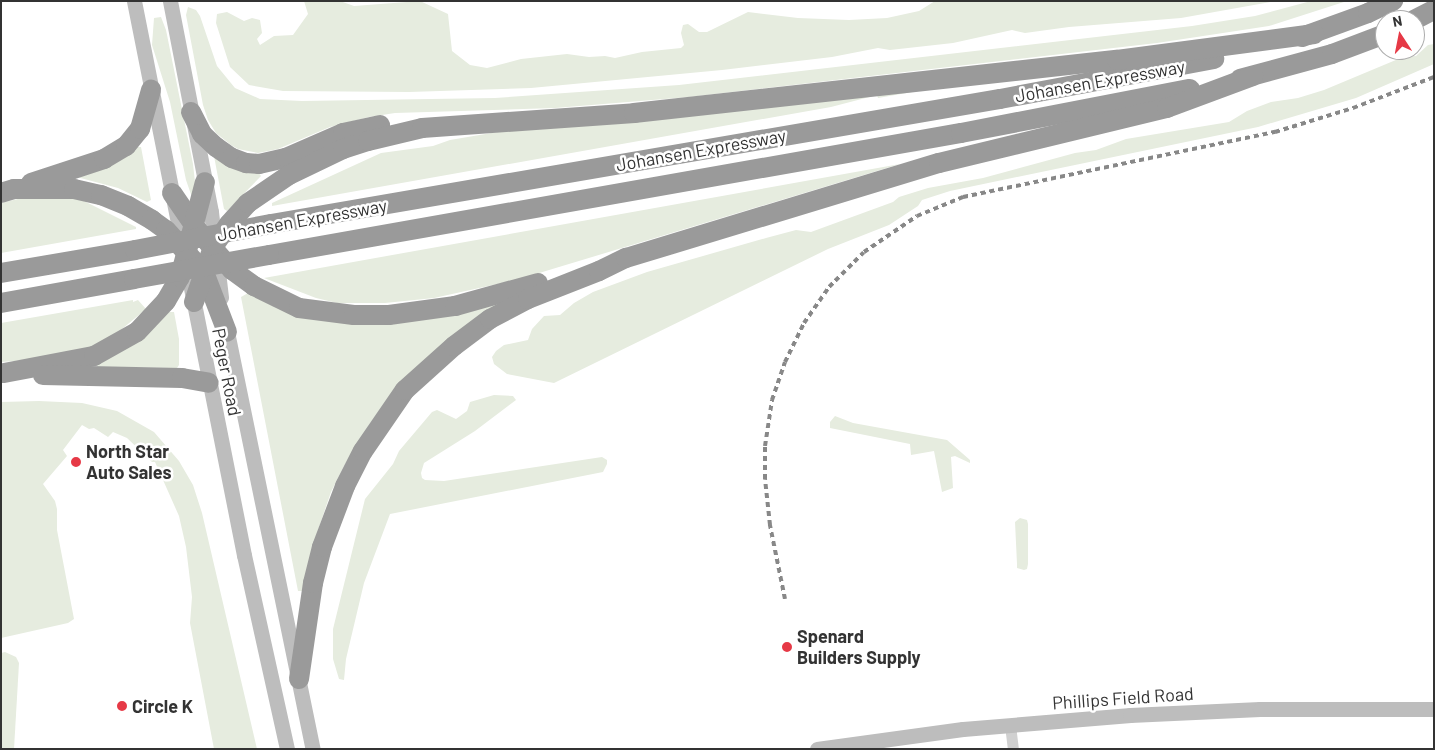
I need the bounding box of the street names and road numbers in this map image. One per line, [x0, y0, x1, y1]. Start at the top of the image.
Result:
street label: Johansen Expressway [1013, 55, 1187, 107]
street label: Johansen Expressway [614, 124, 788, 176]
street label: Johansen Expressway [215, 194, 389, 246]
street label: Peger Road [208, 326, 246, 418]
street label: Phillips Field Road [1052, 682, 1194, 714]

